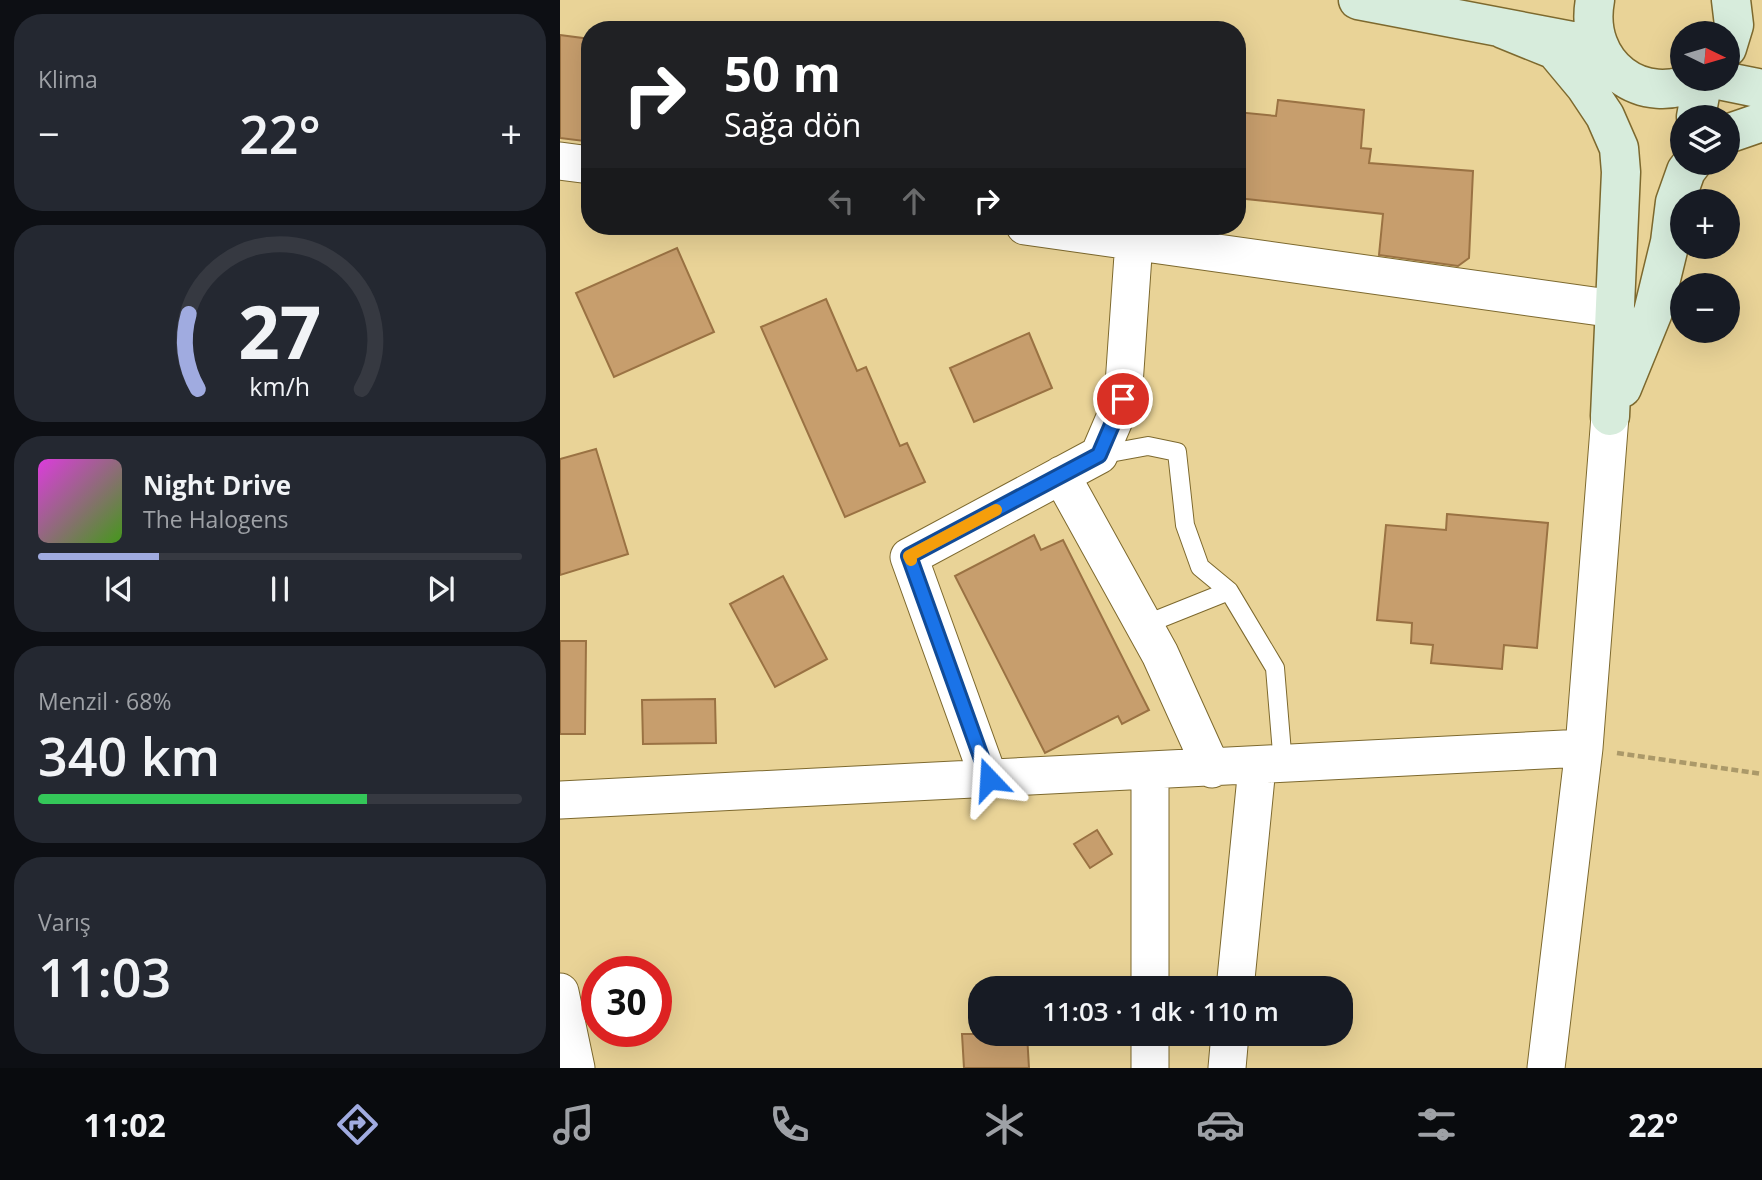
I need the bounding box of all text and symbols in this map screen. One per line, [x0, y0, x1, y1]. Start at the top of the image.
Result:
north arrow [1670, 21, 1740, 91]
map controls [1670, 21, 1740, 343]
text: 50 m [724, 40, 841, 106]
icon: right [609, 49, 700, 140]
text: Klima [38, 63, 98, 95]
text: 22° [239, 98, 321, 169]
text: Sağa dön [724, 103, 861, 146]
button: layers [1670, 105, 1740, 175]
text: − [38, 107, 60, 159]
text: + [500, 107, 522, 159]
icon: left [822, 182, 860, 220]
icon: ahead [895, 182, 933, 220]
icon: right [968, 182, 1006, 220]
button: + [1670, 189, 1740, 259]
button: − [1670, 273, 1740, 343]
text: 27 [238, 282, 322, 381]
text: km/h [250, 369, 310, 403]
pin [1093, 369, 1153, 429]
icon: arrive [1104, 380, 1142, 418]
text: Night Drive [143, 467, 291, 503]
text: The Halogens [143, 503, 289, 535]
icon: previous [100, 570, 138, 608]
icon: pause [261, 570, 299, 608]
icon: next [422, 570, 460, 608]
text: Menzil · 68% [38, 685, 171, 717]
text: 340 km [38, 720, 220, 791]
position arrow [952, 742, 1026, 816]
text: Varış [38, 906, 91, 938]
text: 11:03 [38, 941, 171, 1012]
speed limit sign: 30 [581, 956, 672, 1047]
text: 11:03 · 1 dk · 110 m [1042, 993, 1279, 1029]
icon: directions [333, 1100, 382, 1149]
icon: music [549, 1100, 598, 1149]
icon: phone [765, 1100, 814, 1149]
icon: climate [980, 1100, 1029, 1149]
icon: car [1196, 1100, 1245, 1149]
icon: filters [1412, 1100, 1461, 1149]
text: 11:02 [83, 1103, 166, 1146]
text: 22° [1628, 1103, 1679, 1146]

